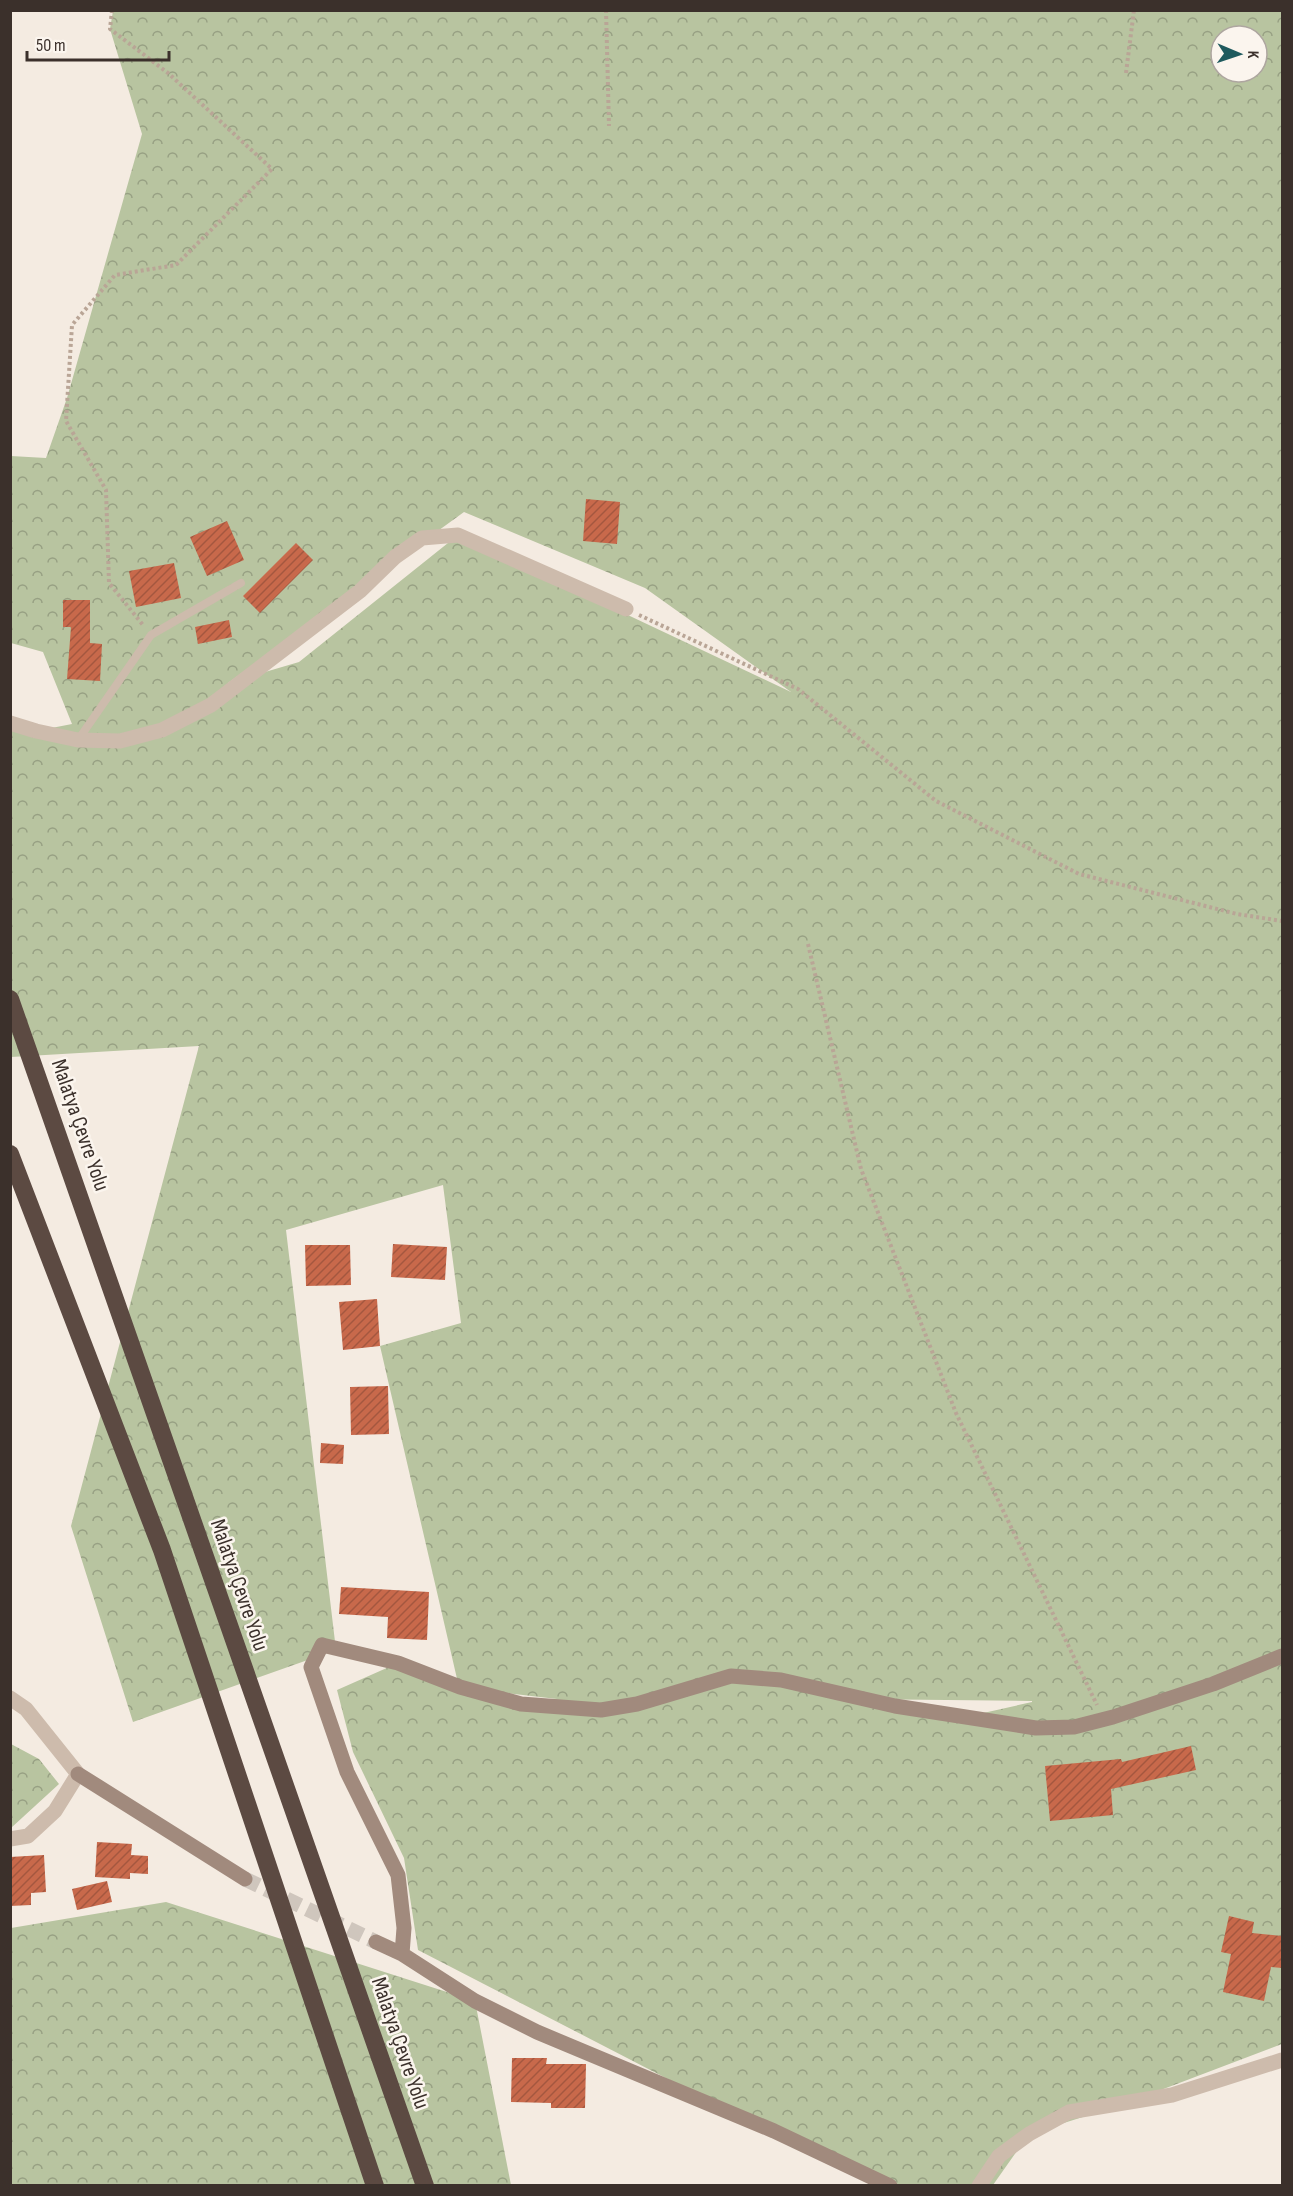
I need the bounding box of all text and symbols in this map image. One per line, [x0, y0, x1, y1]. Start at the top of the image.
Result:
scale bar [27, 24, 170, 62]
north arrow [1209, 24, 1269, 84]
text: 50 m [36, 35, 66, 56]
text: K [1243, 50, 1262, 59]
street label: Malatya Çevre Yolu [45, 1056, 115, 1194]
street label: Malatya Çevre Yolu [204, 1516, 274, 1654]
street label: Malatya Çevre Yolu [365, 1974, 435, 2112]

